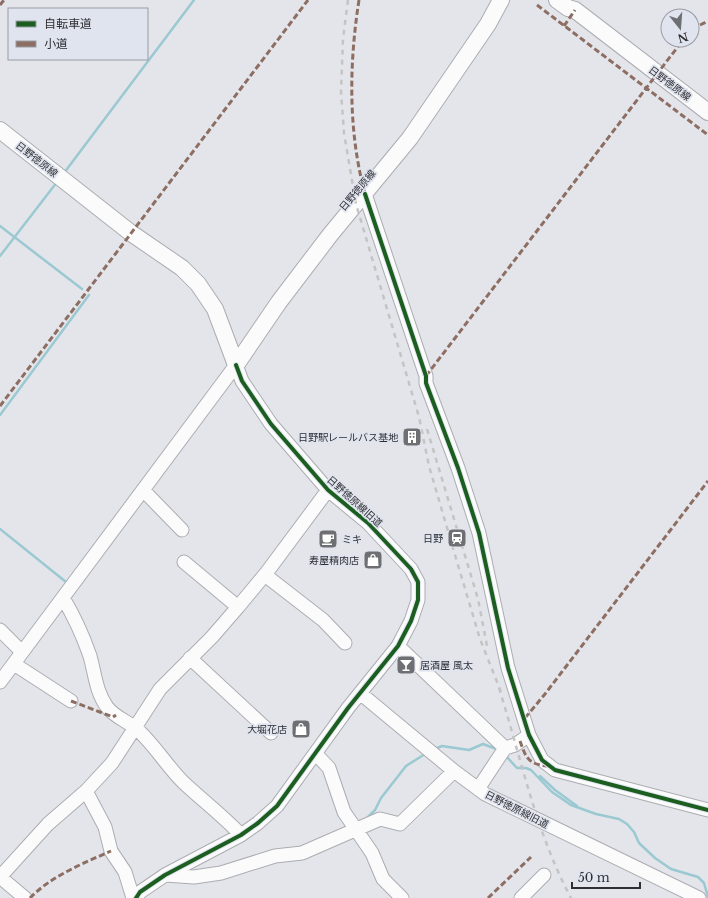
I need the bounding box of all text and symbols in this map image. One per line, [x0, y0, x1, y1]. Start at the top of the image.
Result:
legend [8, 8, 148, 60]
north arrow [660, 8, 700, 48]
text: 自転車道 [44, 16, 92, 31]
text: N [675, 29, 690, 46]
text: 小道 [44, 36, 68, 51]
street label: 日野徳原線 [646, 63, 694, 104]
street label: 日野徳原線 [13, 139, 60, 180]
street label: 日野徳原線 [336, 167, 378, 214]
building icon: 日野駅レールバス基地 [401, 426, 423, 448]
place label: 日野駅レールバス基地 [298, 431, 399, 444]
street label: 日野徳原線旧道 [324, 473, 385, 530]
station icon: 日野 [446, 527, 468, 549]
cafe icon: ミキ [317, 528, 339, 550]
place label: 日野 [423, 532, 443, 545]
place label: ミキ [342, 533, 362, 546]
shop icon: 寿屋精肉店 [362, 549, 384, 571]
place label: 寿屋精肉店 [309, 554, 359, 567]
bar icon: 居酒屋 風太 [395, 654, 417, 676]
place label: 居酒屋 風太 [420, 659, 473, 672]
shop icon: 大堀花店 [290, 718, 312, 740]
place label: 大堀花店 [247, 723, 287, 736]
street label: 日野徳原線旧道 [483, 788, 551, 831]
scale bar [572, 864, 640, 890]
text: 50 m [578, 870, 610, 885]

